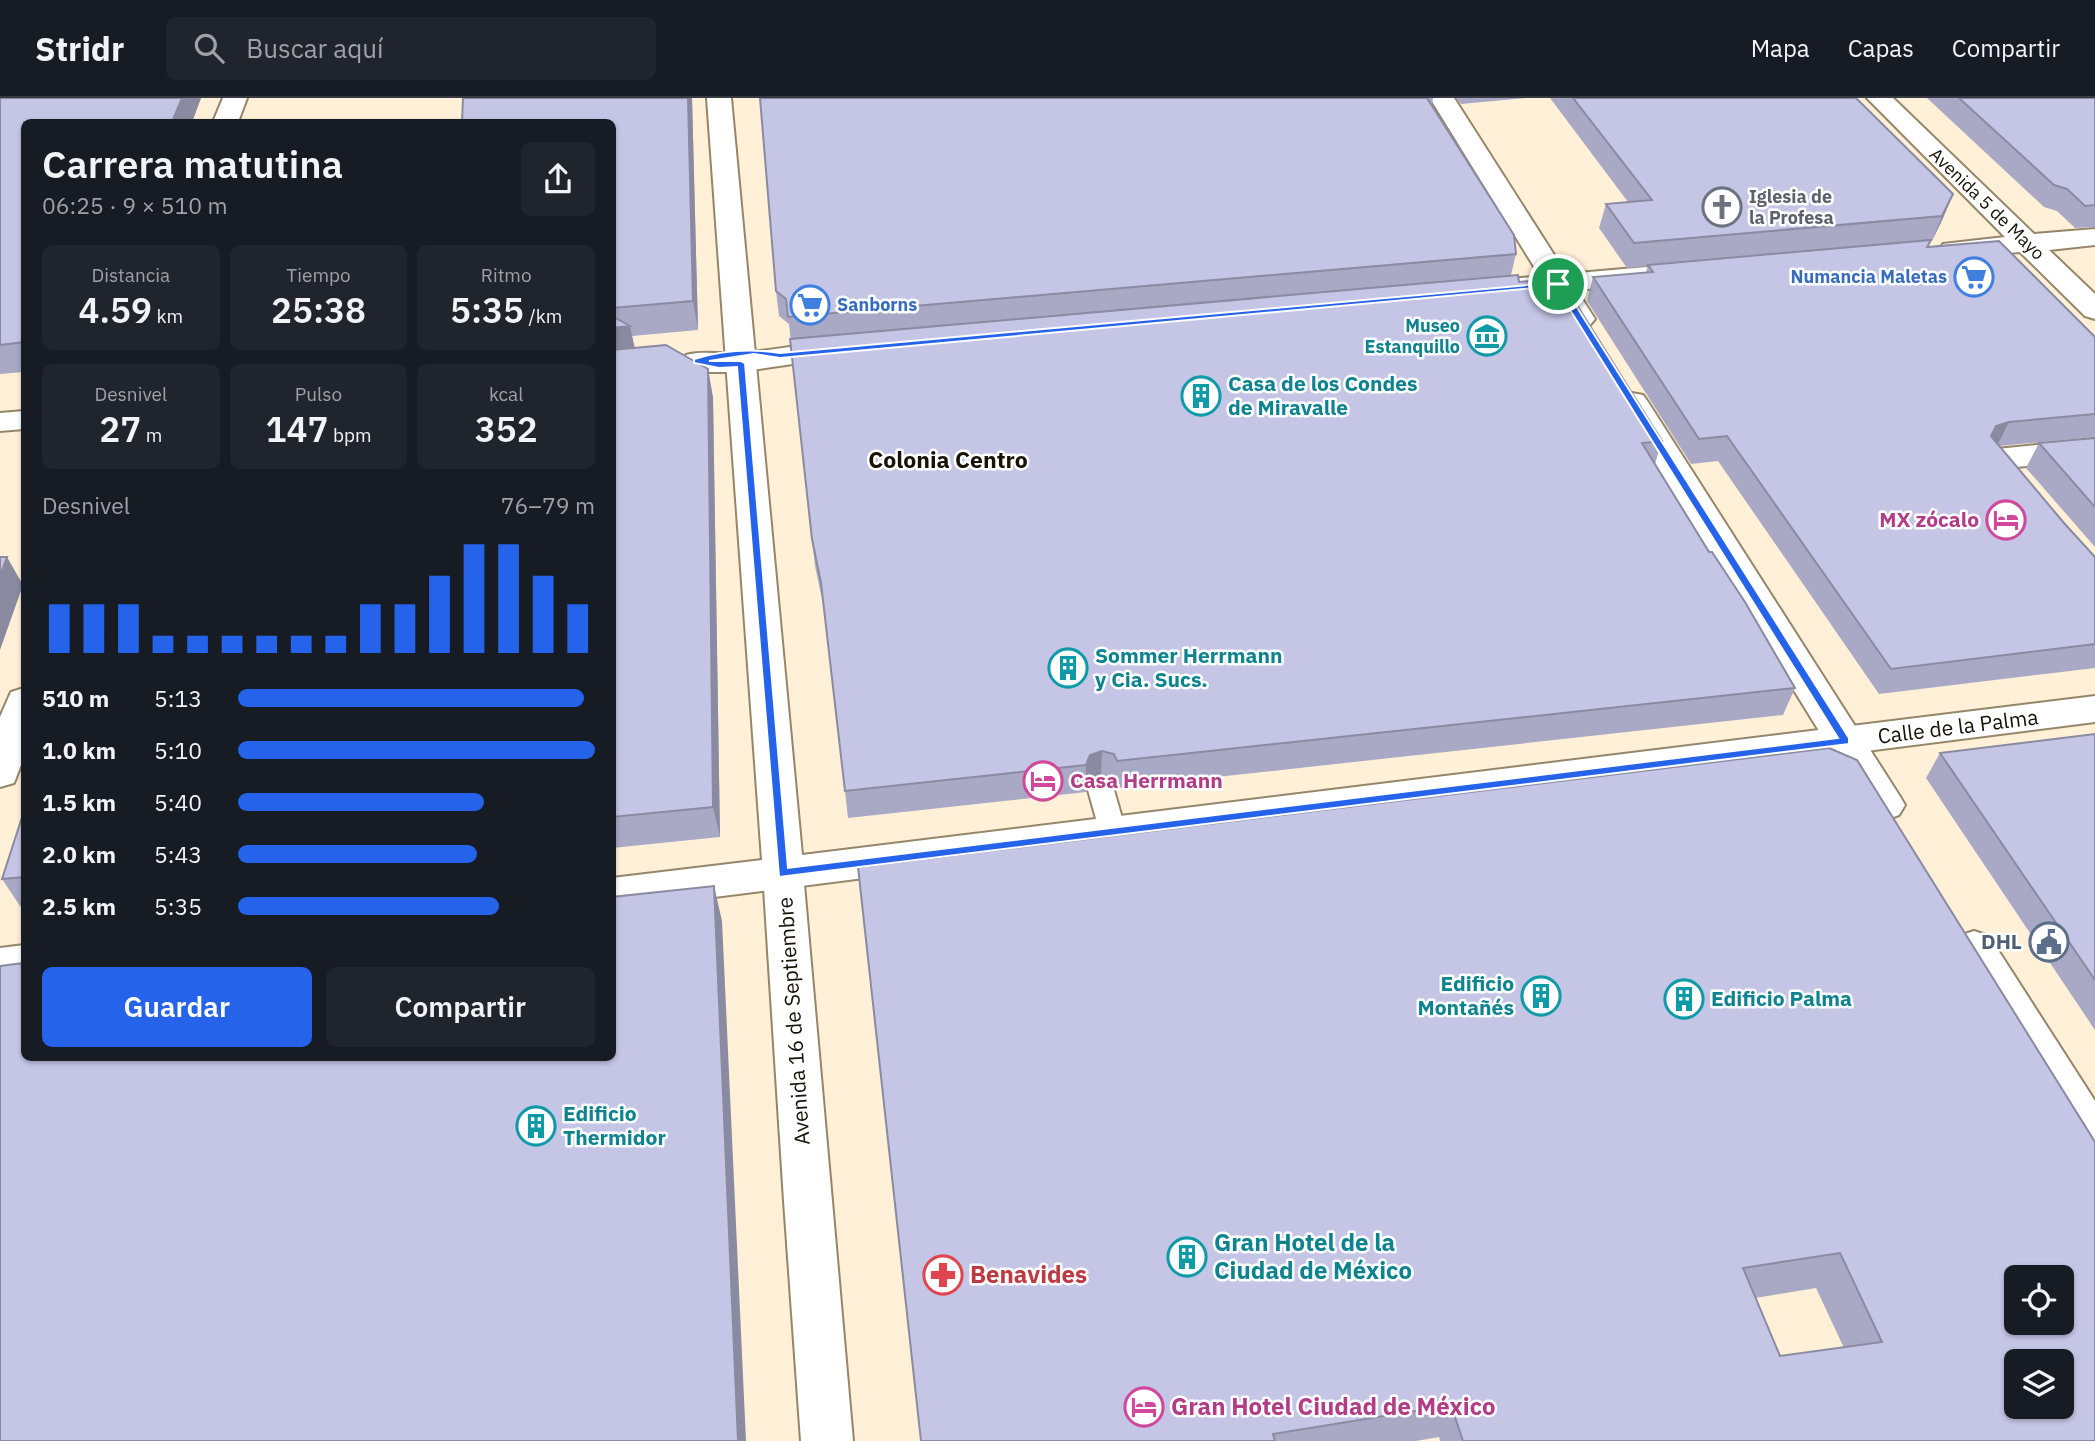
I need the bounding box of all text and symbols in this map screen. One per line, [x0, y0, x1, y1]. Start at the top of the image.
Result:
search box [166, 17, 656, 80]
text: Stridr [35, 27, 124, 70]
icon: search [190, 29, 228, 67]
text: Buscar aquí [246, 31, 384, 65]
text: Mapa [1751, 32, 1810, 64]
text: Capas [1848, 32, 1914, 64]
text: Compartir [1952, 32, 2060, 64]
text: Carrera matutina [42, 139, 343, 188]
button: share [521, 142, 595, 216]
street label: Avenida 5 de Mayo [1925, 143, 2050, 265]
place label: Iglesia de la Profesa [1749, 185, 1834, 229]
church icon: Iglesia de la Profesa [1701, 186, 1743, 228]
text: 06:25 · 9 × 510 m [42, 190, 228, 220]
pin [1528, 254, 1588, 314]
supermarket icon: Numancia Maletas [1953, 256, 1995, 298]
text: Distancia [91, 263, 170, 287]
text: Tiempo [286, 263, 351, 287]
text: Ritmo [481, 263, 532, 287]
icon: arrive [1539, 265, 1577, 303]
place label: Numancia Maletas [1790, 265, 1947, 288]
supermarket icon: Sanborns [789, 284, 831, 326]
text: 4.59 [79, 287, 152, 333]
text: 25:38 [271, 287, 366, 333]
text: 5:35 [450, 287, 524, 333]
place label: Sanborns [837, 293, 917, 316]
text: km [152, 304, 183, 328]
text: /km [524, 304, 562, 328]
place label: Museo Estanquillo [1365, 314, 1460, 358]
museum icon: Museo Estanquillo [1466, 315, 1508, 357]
place label: Casa de los Condes de Miravalle [1228, 369, 1418, 421]
building icon: Casa de los Condes de Miravalle [1180, 375, 1222, 417]
text: Desnivel [94, 382, 167, 406]
text: Pulso [295, 382, 342, 406]
text: kcal [489, 382, 523, 406]
text: 27 [99, 406, 141, 452]
text: 147 [265, 406, 328, 452]
text: 352 [475, 406, 538, 452]
text: m [141, 423, 162, 447]
text: bpm [328, 423, 372, 447]
district label: Colonia Centro [868, 444, 1028, 474]
text: Desnivel [42, 490, 130, 520]
text: 76–79 m [501, 490, 595, 520]
hotel icon: MX zócalo [1985, 499, 2027, 541]
place label: MX zócalo [1879, 505, 1979, 533]
place label: Sommer Herrmann y Cia. Sucs. [1095, 641, 1282, 693]
building icon: Sommer Herrmann y Cia. Sucs. [1047, 647, 1089, 689]
text: 510 m [42, 683, 109, 713]
text: 5:13 [154, 683, 202, 713]
street label: Calle de la Palma [1876, 702, 2040, 750]
text: 1.0 km [42, 735, 116, 765]
text: 5:10 [154, 735, 202, 765]
hotel icon: Casa Herrmann [1022, 760, 1064, 802]
place label: Casa Herrmann [1070, 766, 1223, 794]
text: 1.5 km [42, 787, 116, 817]
text: 5:40 [154, 787, 202, 817]
text: 2.0 km [42, 839, 116, 869]
text: 5:43 [154, 839, 202, 869]
text: 2.5 km [42, 891, 116, 921]
text: 5:35 [154, 891, 202, 921]
street label: Avenida 16 de Septiembre [770, 896, 816, 1146]
public building icon: DHL [2028, 921, 2070, 963]
place label: DHL [1981, 927, 2022, 955]
button: Guardar [42, 967, 312, 1047]
button: Compartir [326, 967, 595, 1047]
place label: Edificio Montañés [1418, 969, 1514, 1021]
building icon: Edificio Montañés [1520, 975, 1562, 1017]
building icon: Edificio Palma [1663, 978, 1705, 1020]
place label: Edificio Palma [1711, 984, 1852, 1012]
place label: Edificio Thermidor [563, 1099, 666, 1151]
building icon: Edificio Thermidor [515, 1105, 557, 1147]
place label: Gran Hotel de la Ciudad de México [1214, 1226, 1412, 1286]
building icon: Gran Hotel de la Ciudad de México [1166, 1236, 1208, 1278]
pharmacy icon: Benavides [922, 1254, 964, 1296]
place label: Benavides [970, 1258, 1087, 1290]
map controls [2004, 1265, 2074, 1419]
button: locate [2004, 1265, 2074, 1335]
button: layers [2004, 1349, 2074, 1419]
hotel icon: Gran Hotel Ciudad de México [1123, 1386, 1165, 1428]
place label: Gran Hotel Ciudad de México [1171, 1390, 1495, 1422]

